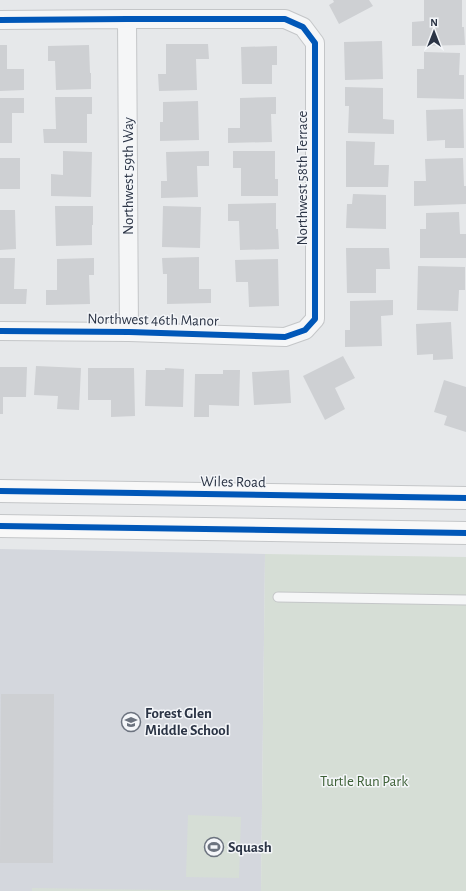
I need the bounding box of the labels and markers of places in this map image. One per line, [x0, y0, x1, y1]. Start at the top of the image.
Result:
place label: Forest Glen Middle School [145, 706, 230, 738]
school or university icon: Forest Glen Middle School [120, 711, 142, 733]
sports icon: Squash [203, 836, 225, 858]
place label: Squash [228, 840, 272, 855]

